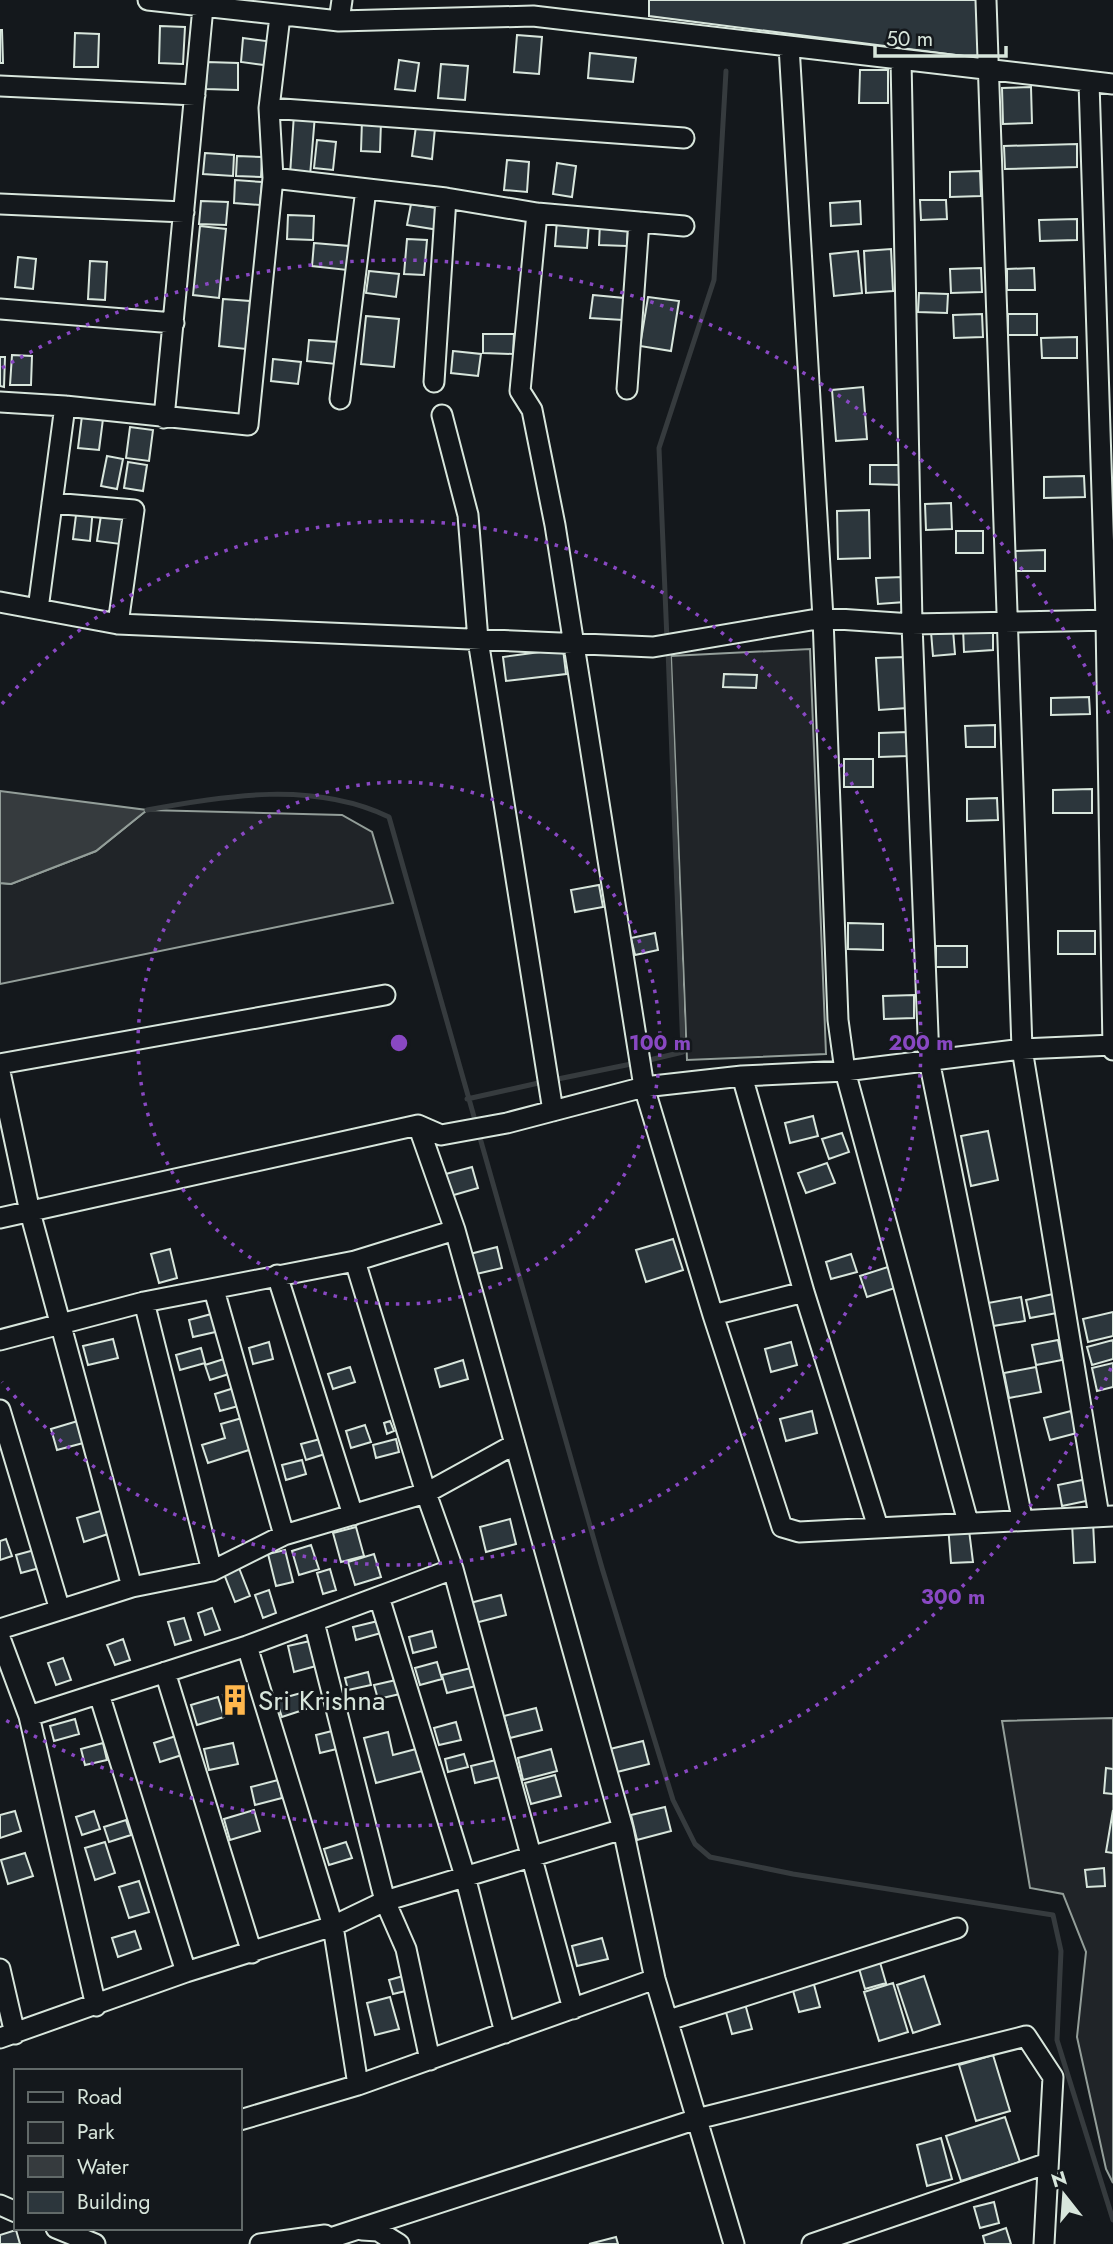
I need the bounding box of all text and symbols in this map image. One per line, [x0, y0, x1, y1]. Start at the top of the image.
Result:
scale bar [875, 14, 1006, 58]
text: 50 m [886, 24, 933, 54]
text: 100 m [629, 1028, 691, 1058]
text: 200 m [888, 1028, 954, 1058]
centre of rings [387, 1031, 411, 1055]
text: 300 m [921, 1582, 985, 1612]
place label: Sri Krishna [258, 1680, 386, 1721]
building icon: Sri Krishna [218, 1683, 252, 1717]
legend [14, 2069, 242, 2230]
text: Road [77, 2082, 122, 2112]
text: Park [77, 2117, 115, 2147]
text: Water [77, 2152, 130, 2182]
north arrow [1029, 2160, 1099, 2230]
text: N [1048, 2164, 1070, 2194]
text: Building [77, 2187, 150, 2217]

